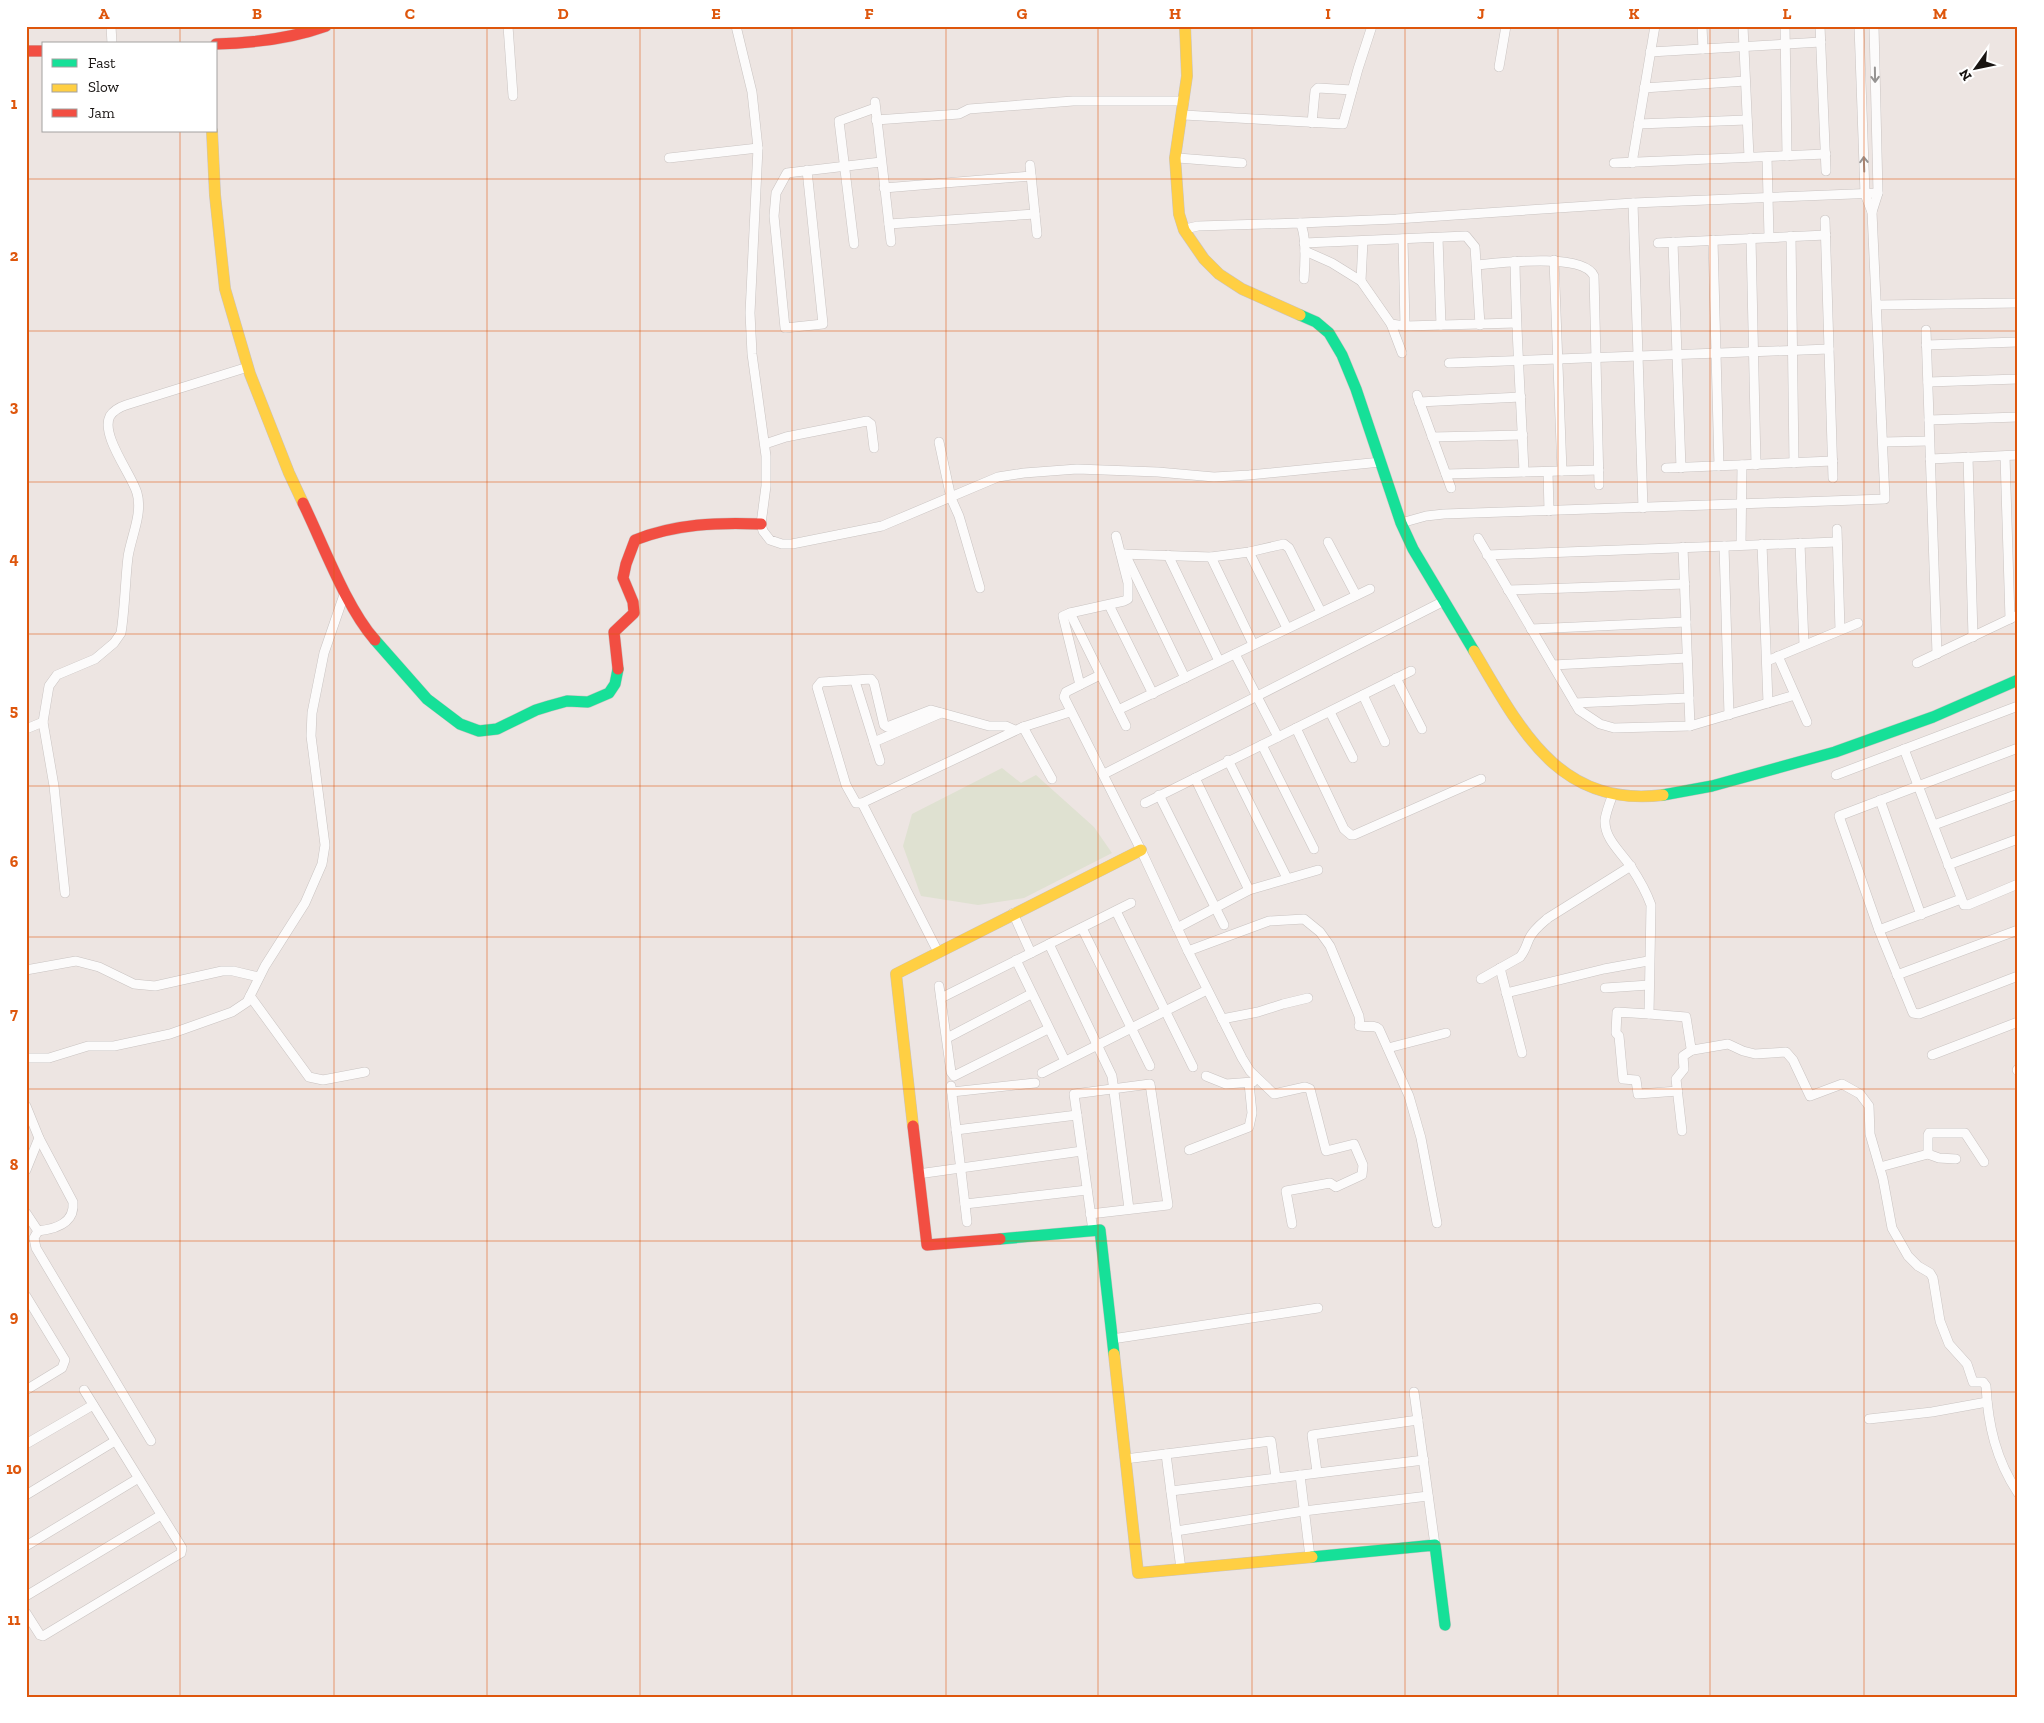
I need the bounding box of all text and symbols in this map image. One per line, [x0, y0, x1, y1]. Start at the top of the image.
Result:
text: A [99, 4, 110, 23]
text: B [252, 4, 262, 23]
text: C [405, 4, 415, 23]
text: D [557, 4, 569, 23]
text: E [711, 4, 721, 23]
text: F [864, 4, 874, 23]
text: G [1017, 4, 1028, 23]
text: H [1169, 4, 1181, 23]
text: I [1325, 4, 1331, 23]
text: J [1477, 4, 1485, 23]
text: K [1629, 4, 1640, 23]
text: L [1783, 4, 1792, 23]
text: M [1933, 4, 1947, 23]
legend [42, 42, 218, 132]
north arrow [1952, 42, 2002, 92]
text: Fast [88, 54, 116, 72]
text: N [1955, 65, 1976, 84]
one-way arrow [1870, 66, 1880, 83]
text: Slow [88, 78, 120, 96]
text: 1 [11, 94, 18, 113]
text: Jam [88, 104, 115, 122]
one-way arrow [1859, 157, 1869, 173]
text: 2 [10, 246, 19, 265]
text: 3 [10, 397, 19, 416]
text: 4 [9, 549, 19, 568]
text: 5 [10, 701, 18, 720]
text: 6 [10, 852, 19, 871]
text: 7 [10, 1004, 18, 1023]
text: 8 [10, 1155, 19, 1174]
text: 9 [10, 1307, 19, 1326]
text: 10 [6, 1459, 22, 1478]
text: 11 [8, 1610, 21, 1629]

